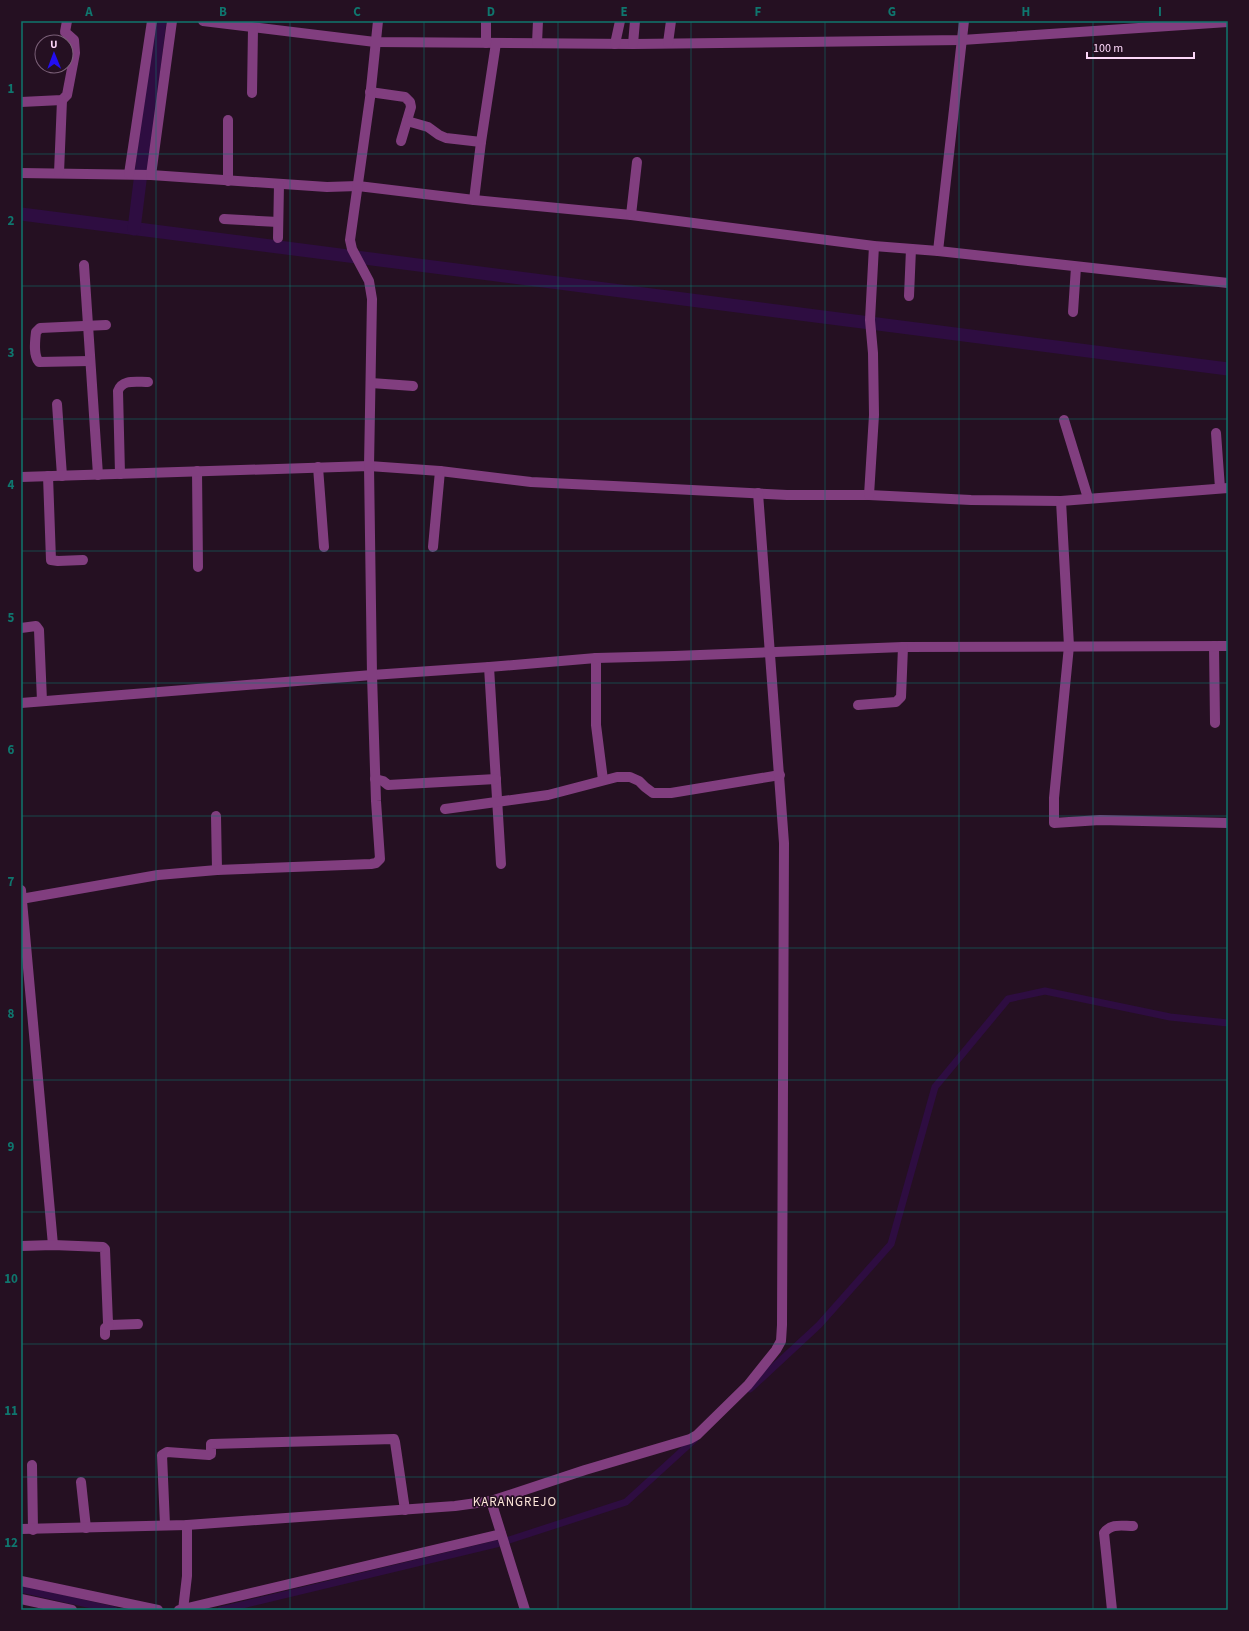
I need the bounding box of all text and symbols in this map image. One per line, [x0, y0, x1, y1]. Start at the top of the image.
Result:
text: A [84, 3, 93, 21]
text: B [219, 3, 227, 21]
text: C [353, 3, 361, 21]
text: D [487, 3, 495, 21]
text: E [620, 3, 628, 21]
text: F [755, 3, 762, 21]
text: G [888, 3, 896, 21]
text: H [1022, 3, 1030, 21]
text: I [1158, 3, 1162, 21]
north arrow [34, 34, 74, 74]
scale bar [1087, 34, 1194, 60]
text: U [50, 37, 58, 52]
text: 100 m [1093, 40, 1123, 57]
text: 1 [8, 80, 15, 98]
text: 2 [8, 212, 15, 230]
text: 3 [8, 344, 15, 362]
text: 4 [8, 476, 15, 494]
text: 5 [8, 609, 15, 627]
text: 6 [8, 741, 15, 759]
text: 7 [8, 873, 15, 891]
text: 8 [8, 1005, 15, 1023]
text: 9 [8, 1138, 15, 1156]
text: 10 [4, 1270, 18, 1288]
text: 11 [4, 1402, 18, 1420]
district label: KARANGREJO [473, 1493, 557, 1511]
text: 12 [4, 1534, 18, 1552]

